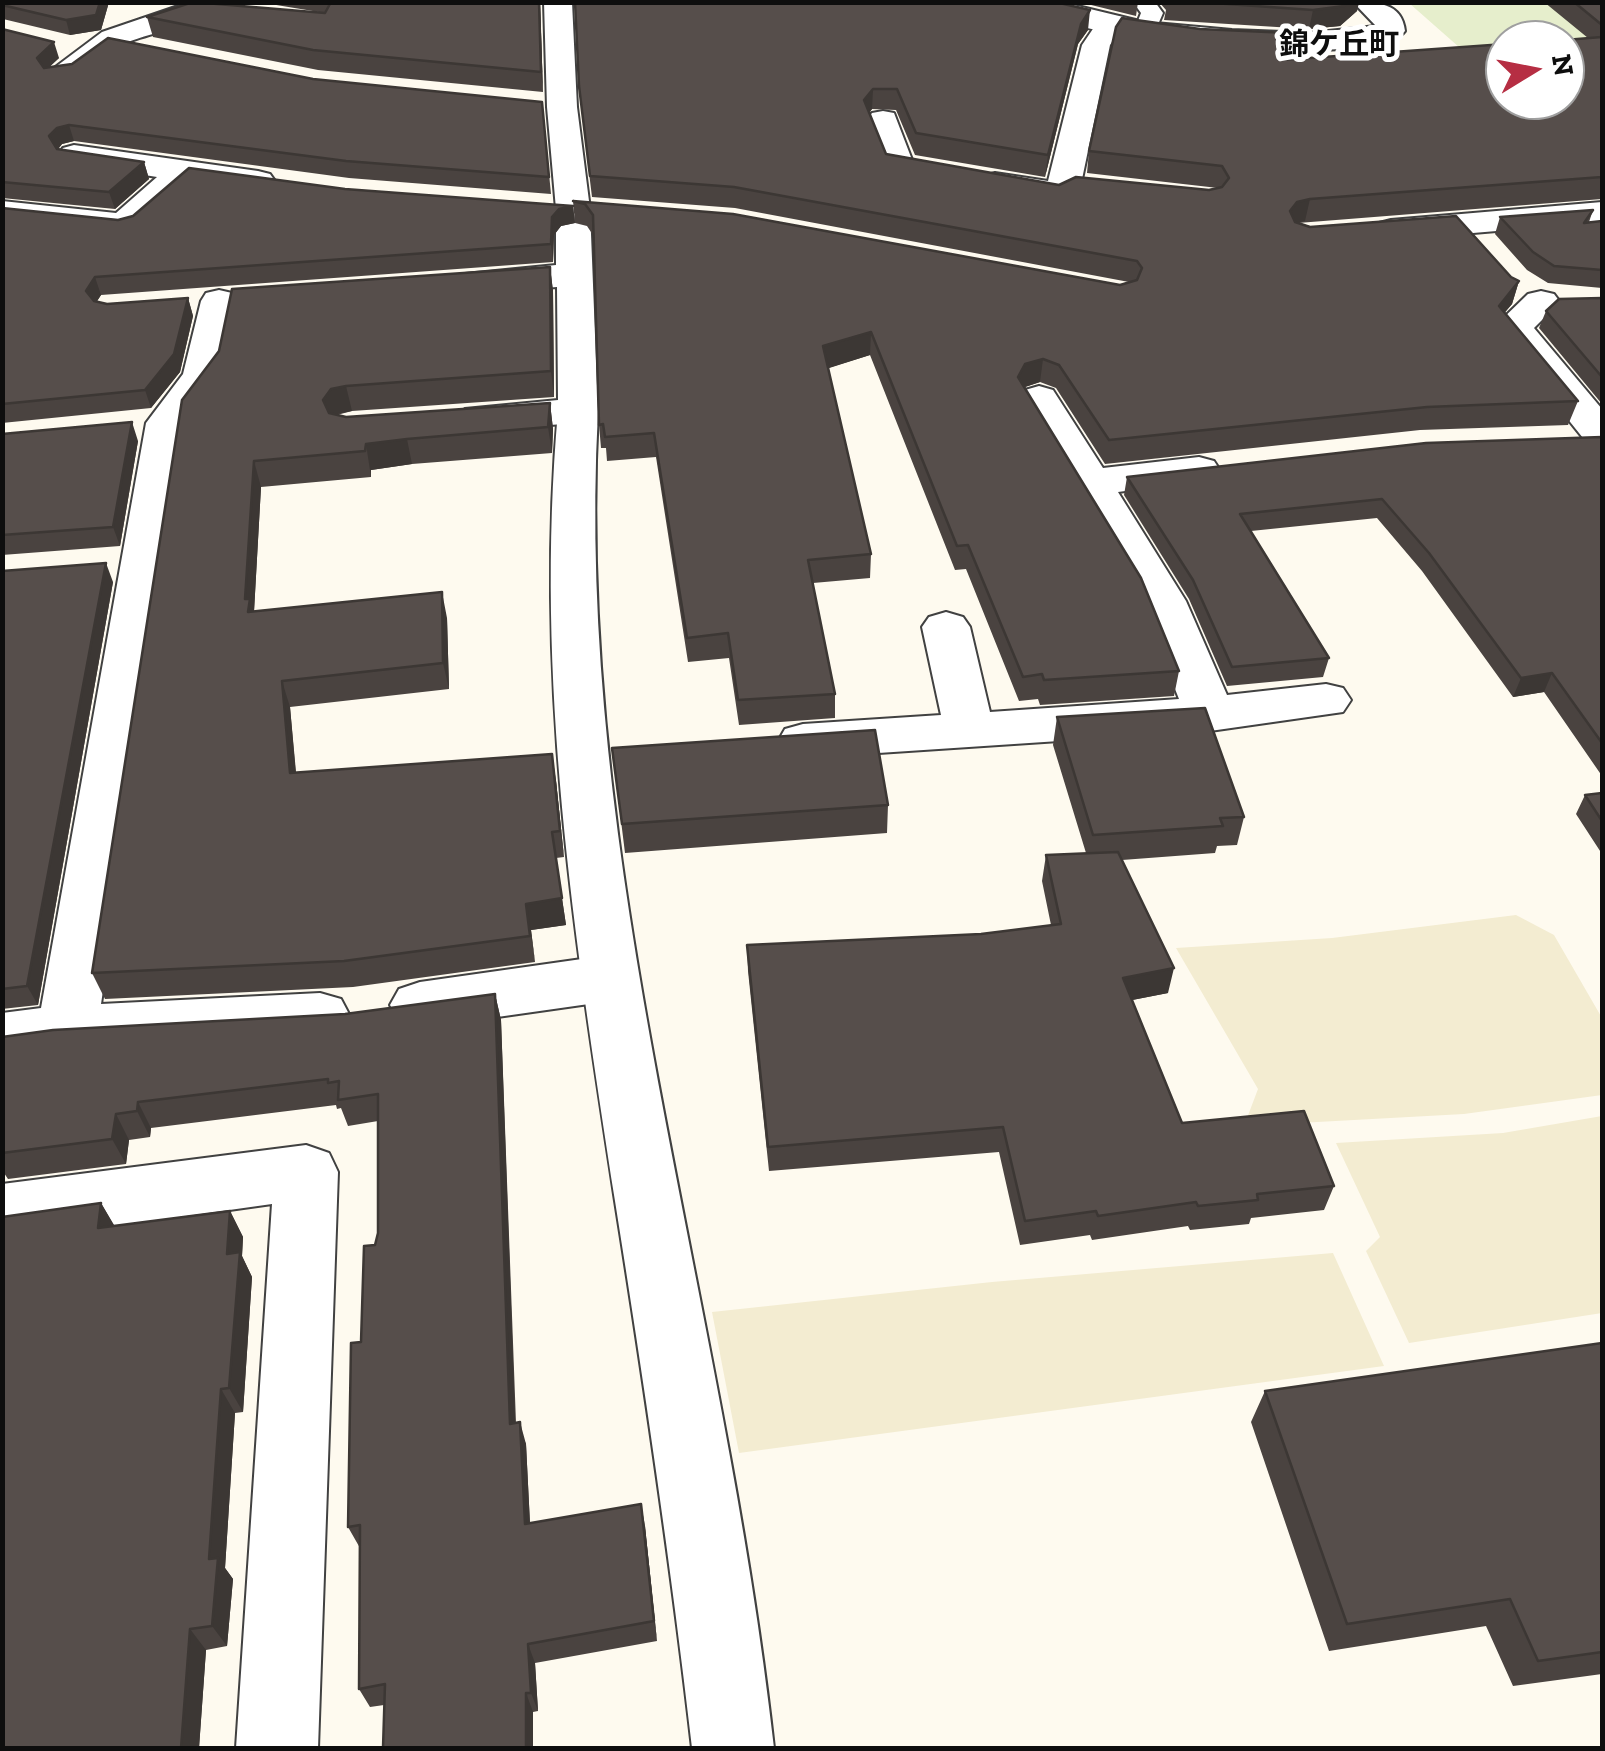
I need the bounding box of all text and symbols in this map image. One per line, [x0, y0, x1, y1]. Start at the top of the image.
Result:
north arrow [1485, 20, 1585, 120]
district label: 錦ケ丘町 [1279, 27, 1399, 63]
text: N [1545, 52, 1581, 78]

